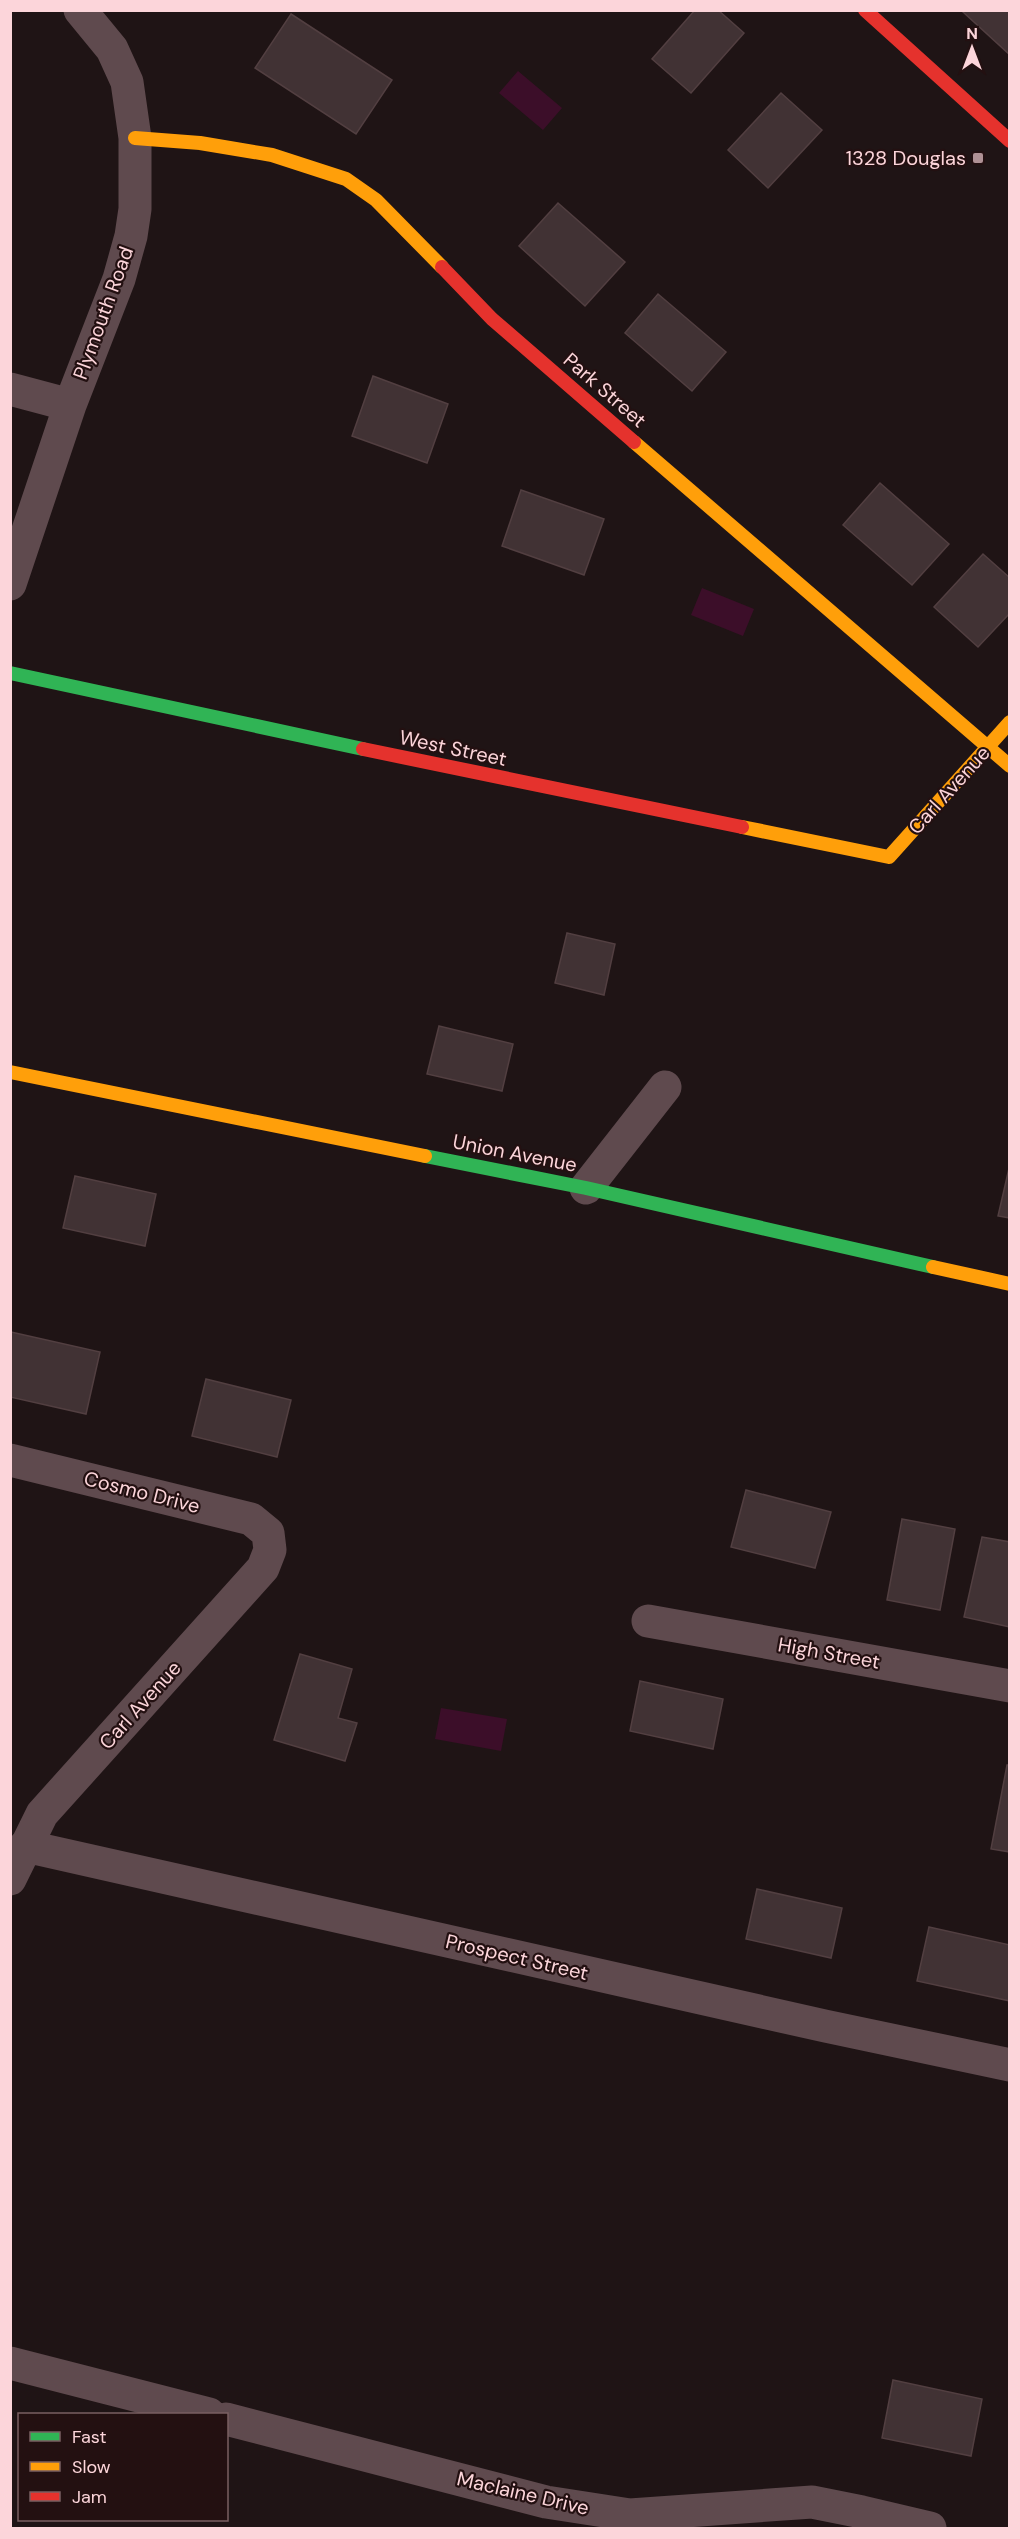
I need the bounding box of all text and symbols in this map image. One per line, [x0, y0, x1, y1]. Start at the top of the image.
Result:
north arrow [942, 18, 1002, 78]
text: N [966, 23, 978, 44]
place label: 1328 Douglas [846, 145, 966, 171]
marker: 1328 Douglas [971, 151, 985, 165]
street label: Plymouth Road [67, 243, 139, 383]
street label: Park Street [558, 347, 652, 433]
street label: West Street [397, 724, 509, 772]
street label: Carl Avenue [902, 740, 996, 840]
street label: Union Avenue [451, 1128, 579, 1178]
street label: Cosmo Drive [81, 1465, 203, 1519]
street label: High Street [776, 1631, 882, 1675]
street label: Carl Avenue [93, 1655, 187, 1755]
street label: Prospect Street [443, 1928, 591, 1986]
legend [18, 2413, 228, 2521]
text: Fast [72, 2425, 107, 2449]
text: Slow [72, 2455, 111, 2479]
street label: Maclaine Drive [454, 2465, 592, 2521]
text: Jam [72, 2485, 107, 2509]

